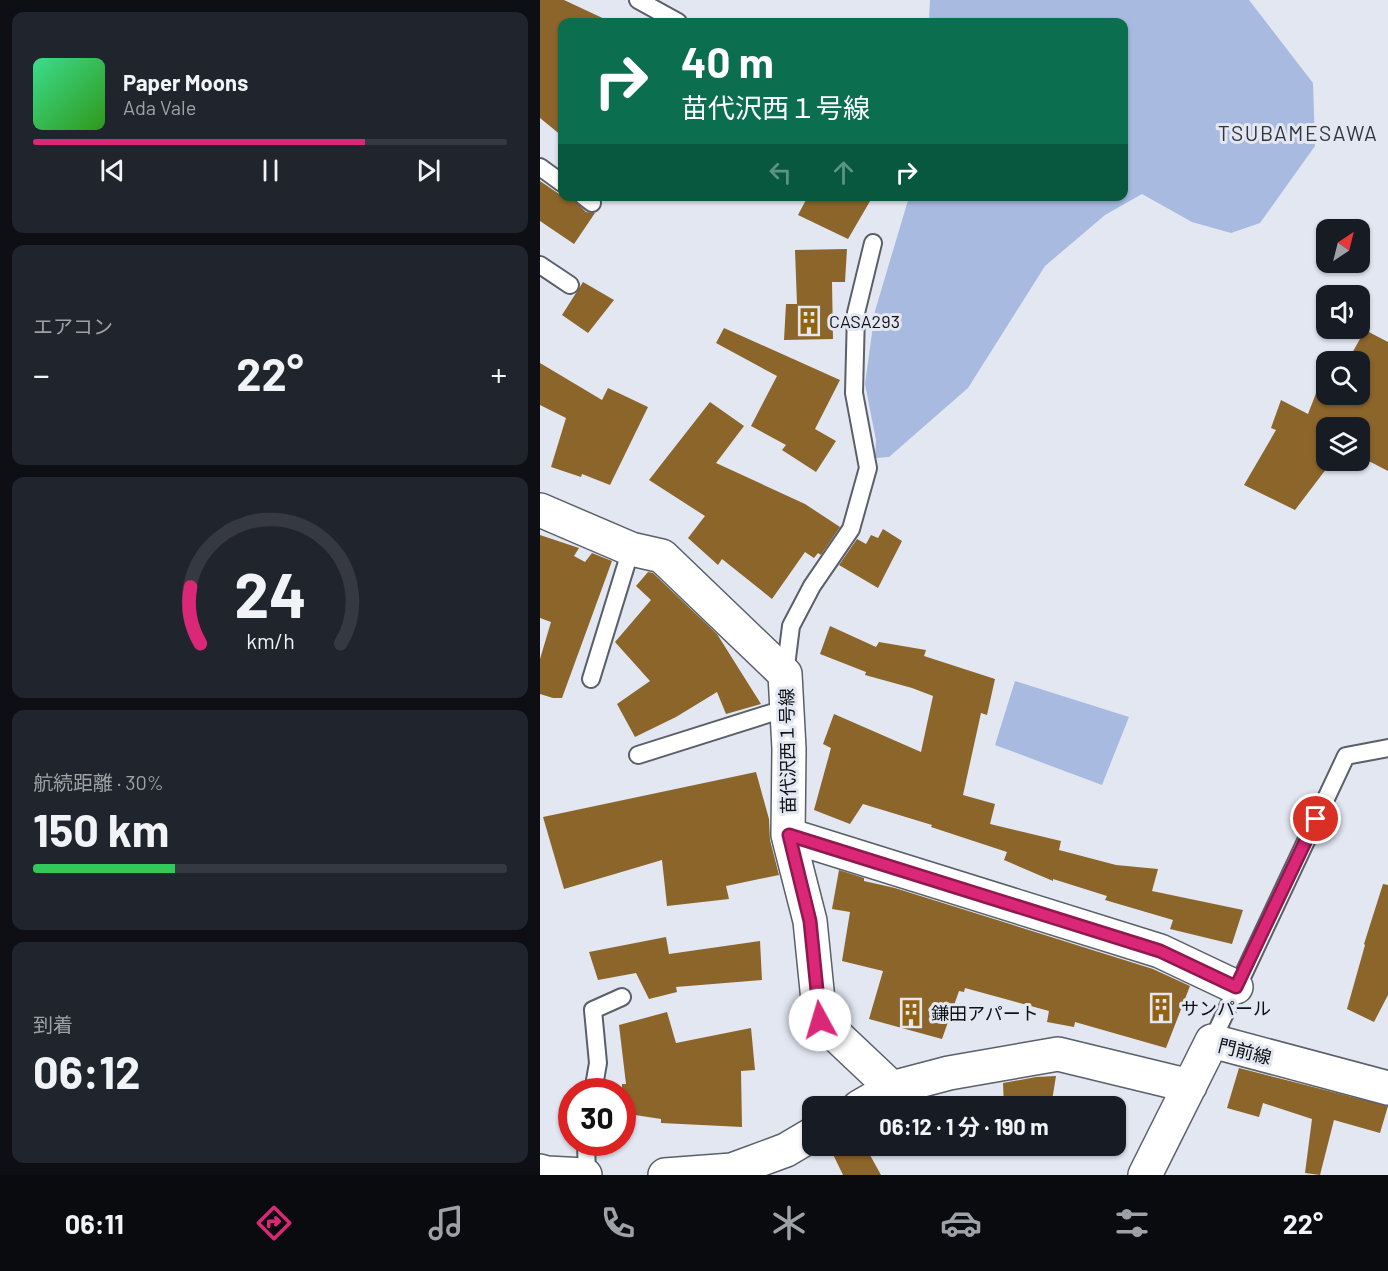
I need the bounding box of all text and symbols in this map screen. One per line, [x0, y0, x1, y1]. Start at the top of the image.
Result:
text: 40 m [681, 36, 774, 86]
icon: right [582, 42, 660, 120]
text: Paper Moons [123, 69, 248, 95]
text: 苗代沢西１号線 [681, 91, 870, 123]
text: Ada Vale [123, 95, 196, 119]
district label: TSUBAMESAWA [1218, 120, 1378, 145]
icon: previous [96, 154, 129, 187]
icon: pause [254, 154, 287, 187]
icon: next [412, 154, 445, 187]
icon: left [764, 156, 797, 189]
icon: ahead [827, 156, 860, 189]
icon: right [890, 156, 923, 189]
north arrow [1316, 219, 1370, 273]
map controls [1316, 219, 1370, 471]
button: sound [1316, 285, 1370, 339]
building icon: CASA293 [794, 306, 824, 336]
place label: CASA293 [829, 310, 900, 332]
text: エアコン [33, 314, 113, 338]
text: 22° [236, 346, 304, 400]
button: search [1316, 351, 1370, 405]
text: − [33, 354, 50, 394]
text: + [490, 354, 507, 394]
button: layers [1316, 417, 1370, 471]
text: 24 [234, 557, 306, 631]
text: km/h [246, 629, 294, 654]
street label: 苗代沢西１号線 [775, 688, 799, 814]
text: 航続距離 · 30% [33, 770, 164, 794]
pin [1290, 793, 1341, 844]
text: 150 km [33, 802, 169, 856]
icon: arrive [1299, 802, 1332, 835]
position arrow [788, 988, 852, 1052]
building icon: サンパール [1146, 993, 1176, 1023]
place label: サンパール [1181, 997, 1271, 1019]
building icon: 鎌田アパート [896, 998, 926, 1028]
place label: 鎌田アパート [931, 1002, 1039, 1024]
text: 到着 [33, 1012, 73, 1036]
street label: 門前線 [1216, 1034, 1274, 1068]
text: 06:12 [33, 1044, 140, 1098]
speed limit sign: 30 [558, 1078, 636, 1156]
text: 06:12 · 1 分 · 190 m [879, 1113, 1049, 1139]
icon: directions [253, 1202, 295, 1244]
icon: music [425, 1202, 467, 1244]
icon: phone [597, 1202, 639, 1244]
icon: climate [768, 1202, 810, 1244]
icon: car [940, 1202, 982, 1244]
icon: filters [1111, 1202, 1153, 1244]
text: 06:11 [65, 1207, 124, 1239]
text: 22° [1283, 1207, 1323, 1239]

